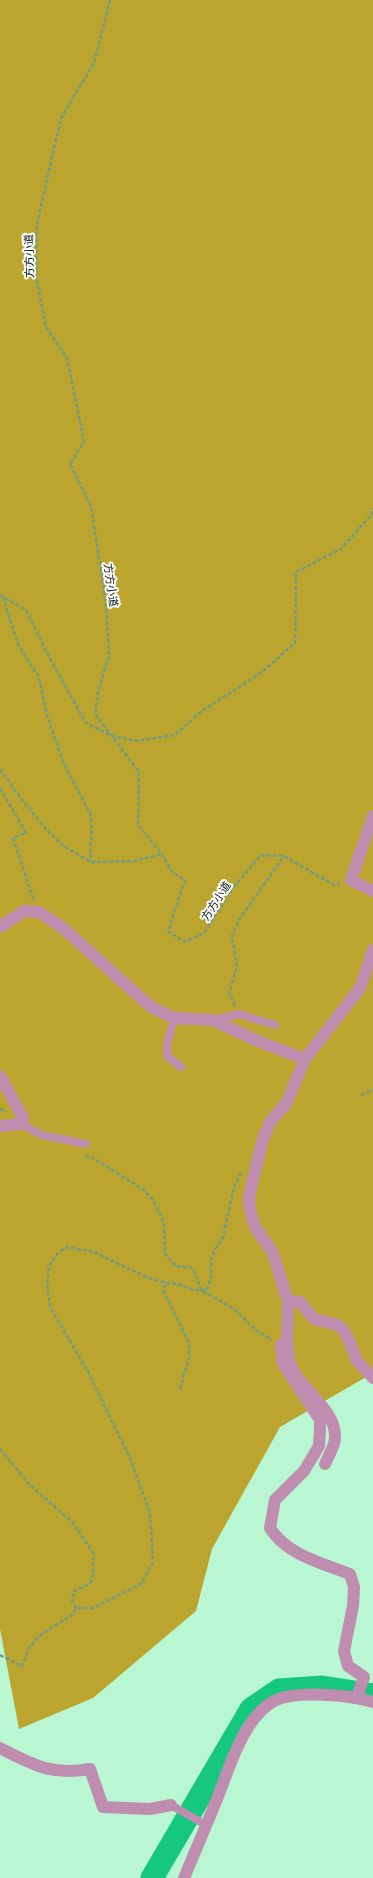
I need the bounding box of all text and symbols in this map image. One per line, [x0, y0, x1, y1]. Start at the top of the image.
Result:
street label: 方方小道 [21, 234, 37, 278]
street label: 方方小道 [100, 562, 122, 608]
street label: 方方小道 [197, 878, 235, 924]

